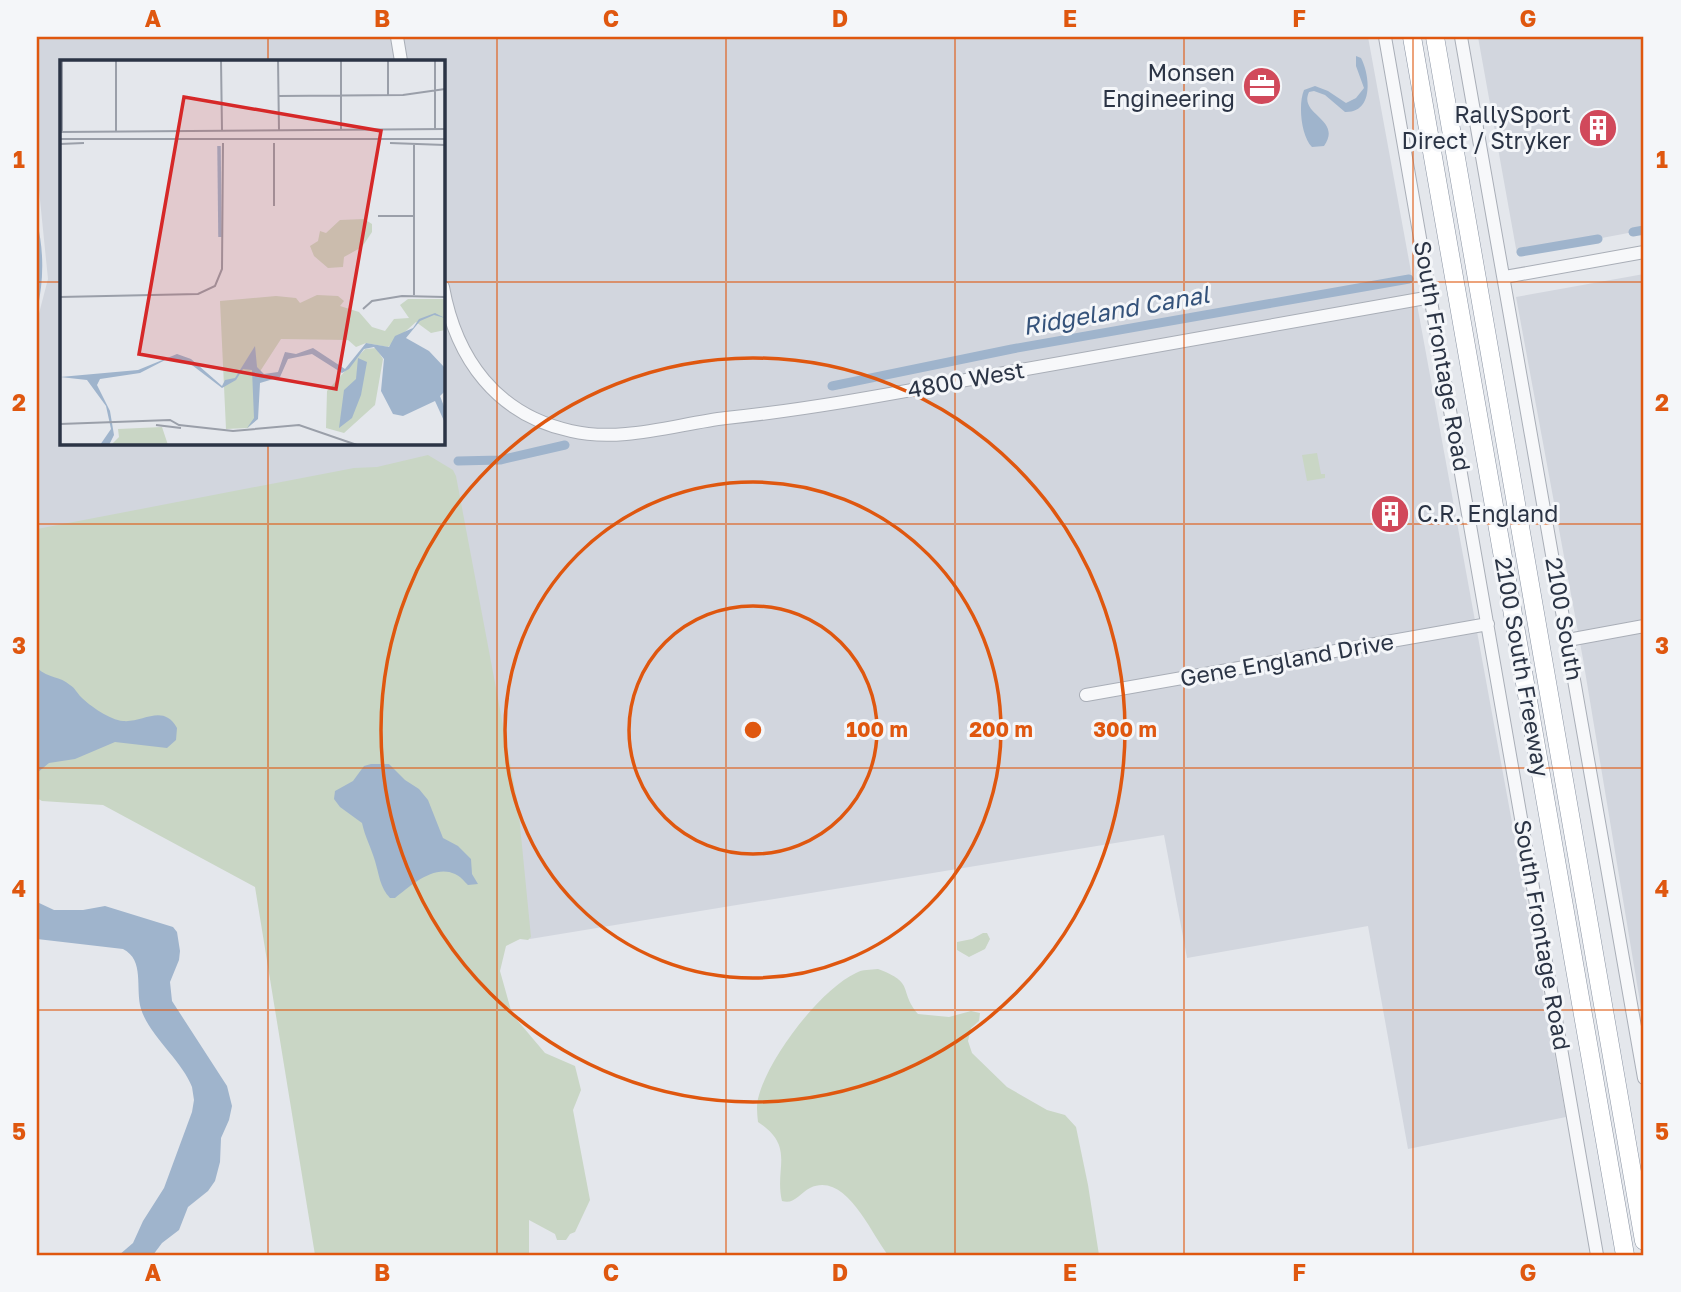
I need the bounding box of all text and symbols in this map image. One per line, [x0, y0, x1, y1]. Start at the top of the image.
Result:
text: A [145, 4, 162, 32]
text: B [374, 4, 390, 32]
text: C [603, 4, 619, 32]
text: D [832, 4, 848, 32]
text: E [1063, 4, 1077, 32]
text: F [1292, 4, 1306, 32]
text: G [1520, 4, 1536, 32]
place label: Monsen Engineering [1102, 58, 1235, 112]
inset map [60, 60, 444, 444]
office icon: Monsen Engineering [1241, 65, 1283, 107]
place label: RallySport Direct / Stryker [1402, 100, 1571, 154]
building icon: RallySport Direct / Stryker [1577, 107, 1619, 149]
text: 1 [13, 145, 25, 173]
text: 1 [1656, 145, 1668, 173]
street label: South Frontage Road [1409, 238, 1477, 473]
water label: Ridgeland Canal [1020, 279, 1213, 341]
street label: 4800 West [905, 355, 1026, 403]
text: 2 [12, 388, 26, 416]
text: 2 [1655, 388, 1669, 416]
building icon: C.R. England [1369, 493, 1411, 535]
place label: C.R. England [1417, 499, 1558, 527]
street label: 2100 South Freeway [1490, 555, 1556, 779]
street label: 2100 South [1540, 555, 1590, 683]
street label: Gene England Drive [1178, 626, 1396, 692]
text: 3 [12, 631, 26, 659]
text: 3 [1655, 631, 1669, 659]
text: 100 m [846, 716, 908, 742]
text: 200 m [969, 716, 1033, 742]
text: 300 m [1093, 716, 1157, 742]
centre of rings [741, 718, 765, 742]
street label: South Frontage Road [1509, 817, 1577, 1052]
text: 4 [12, 874, 26, 902]
text: 4 [1655, 874, 1669, 902]
text: 5 [12, 1117, 26, 1145]
text: 5 [1655, 1117, 1669, 1145]
text: A [145, 1258, 162, 1286]
text: B [374, 1258, 390, 1286]
text: C [603, 1258, 619, 1286]
text: D [832, 1258, 848, 1286]
text: E [1063, 1258, 1077, 1286]
text: F [1292, 1258, 1306, 1286]
text: G [1520, 1258, 1536, 1286]

